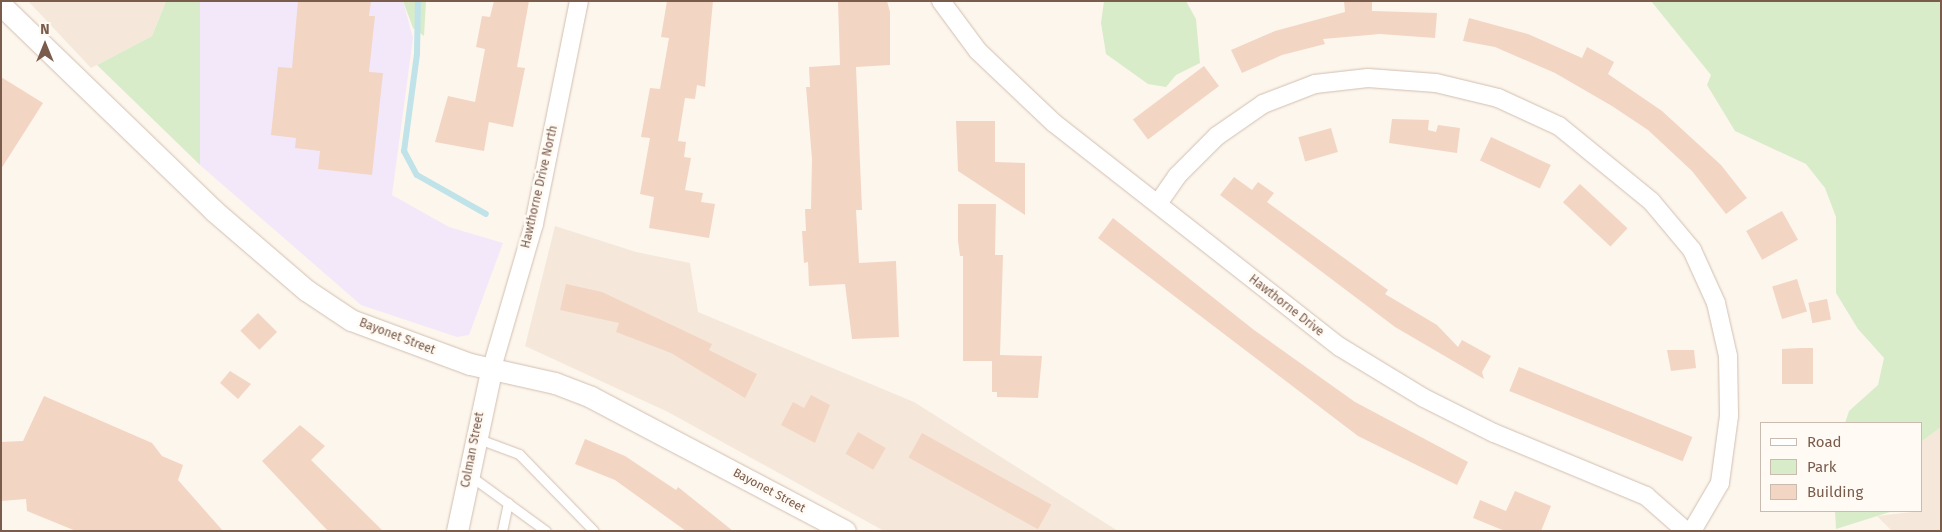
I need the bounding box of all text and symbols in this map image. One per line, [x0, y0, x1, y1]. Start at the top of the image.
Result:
north arrow [20, 20, 70, 70]
text: N [40, 21, 50, 38]
street label: Hawthorne Drive North [519, 124, 561, 250]
street label: Hawthorne Drive [1246, 272, 1326, 340]
street label: Bayonet Street [357, 316, 437, 358]
street label: Colman Street [459, 411, 487, 489]
legend [1760, 422, 1922, 512]
text: Road [1807, 433, 1842, 451]
text: Park [1807, 458, 1837, 476]
street label: Bayonet Street [730, 466, 808, 516]
text: Building [1807, 483, 1863, 501]

